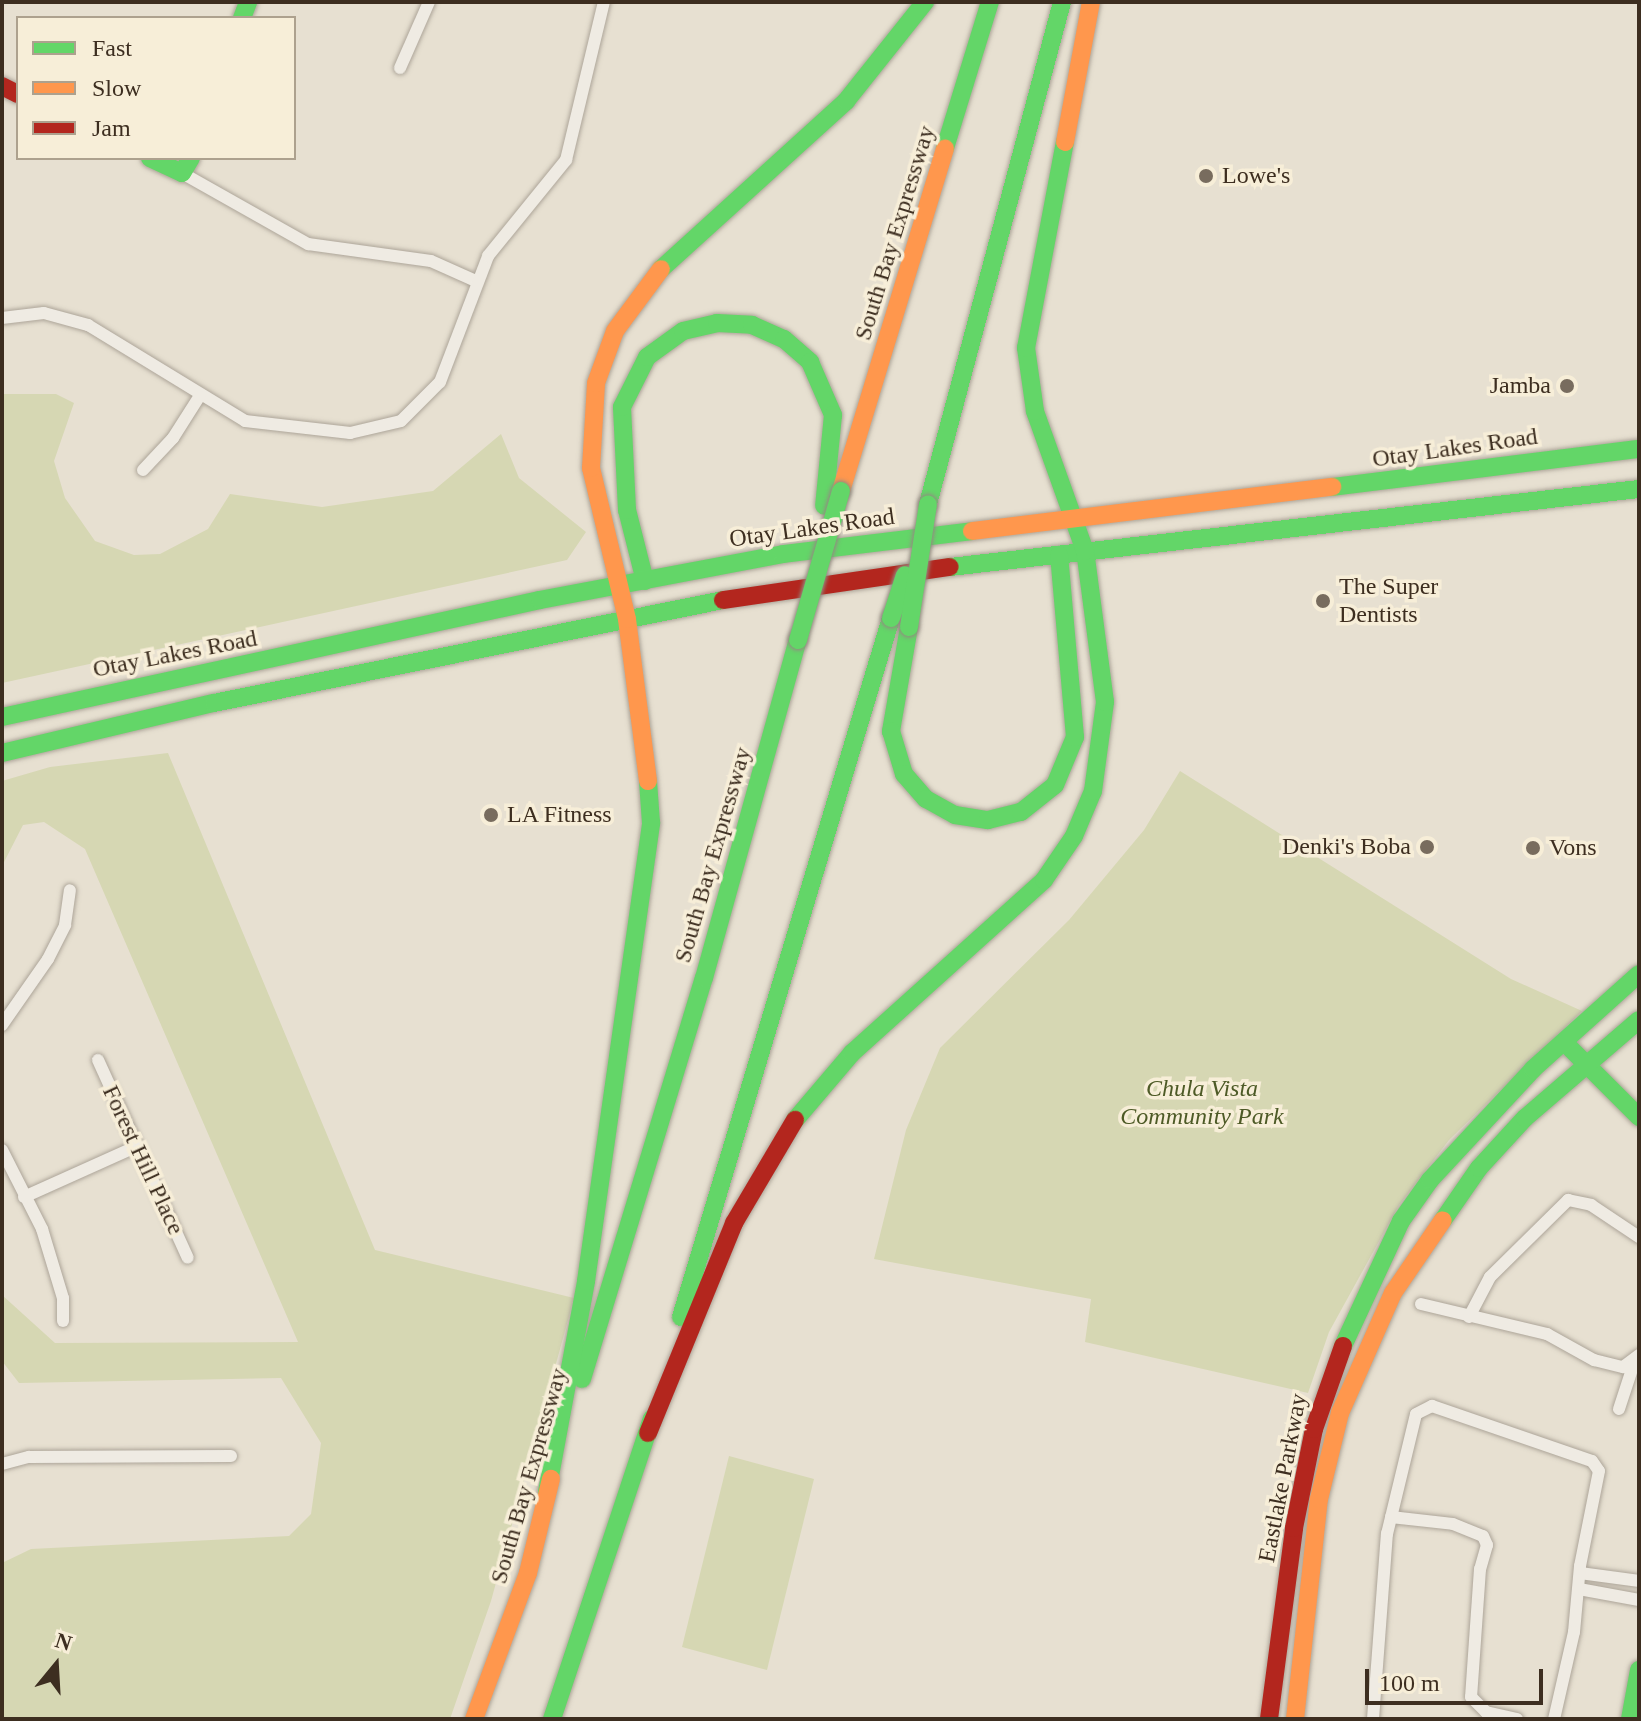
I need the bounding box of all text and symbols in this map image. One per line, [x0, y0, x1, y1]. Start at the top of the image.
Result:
legend [16, 16, 296, 160]
text: Fast [92, 35, 132, 61]
text: Slow [92, 75, 141, 101]
text: Jam [92, 115, 131, 141]
street label: South Bay Expressway [849, 122, 941, 344]
place label: Lowe's [1222, 162, 1290, 190]
marker: Lowe's [1197, 167, 1215, 185]
place label: Jamba [1490, 372, 1551, 400]
marker: Jamba [1558, 377, 1576, 395]
street label: Otay Lakes Road [1370, 422, 1540, 474]
street label: Otay Lakes Road [727, 502, 897, 554]
place label: The Super Dentists [1339, 573, 1438, 629]
marker: The Super Dentists [1314, 592, 1332, 610]
street label: Otay Lakes Road [90, 624, 260, 684]
street label: South Bay Expressway [668, 744, 758, 966]
place label: LA Fitness [507, 801, 613, 829]
marker: LA Fitness [482, 806, 500, 824]
place label: Denki's Boba [1282, 833, 1411, 861]
place label: Vons [1549, 834, 1597, 862]
marker: Denki's Boba [1418, 838, 1436, 856]
marker: Vons [1524, 839, 1542, 857]
park label: Chula Vista Community Park [1120, 1075, 1284, 1131]
street label: Forest Hill Place [96, 1081, 190, 1239]
street label: South Bay Expressway [484, 1365, 574, 1587]
street label: Eastlake Parkway [1253, 1391, 1313, 1565]
north arrow [16, 1625, 96, 1705]
text: N [52, 1627, 75, 1656]
scale bar [1369, 1653, 1547, 1703]
text: 100 m [1379, 1670, 1440, 1696]

